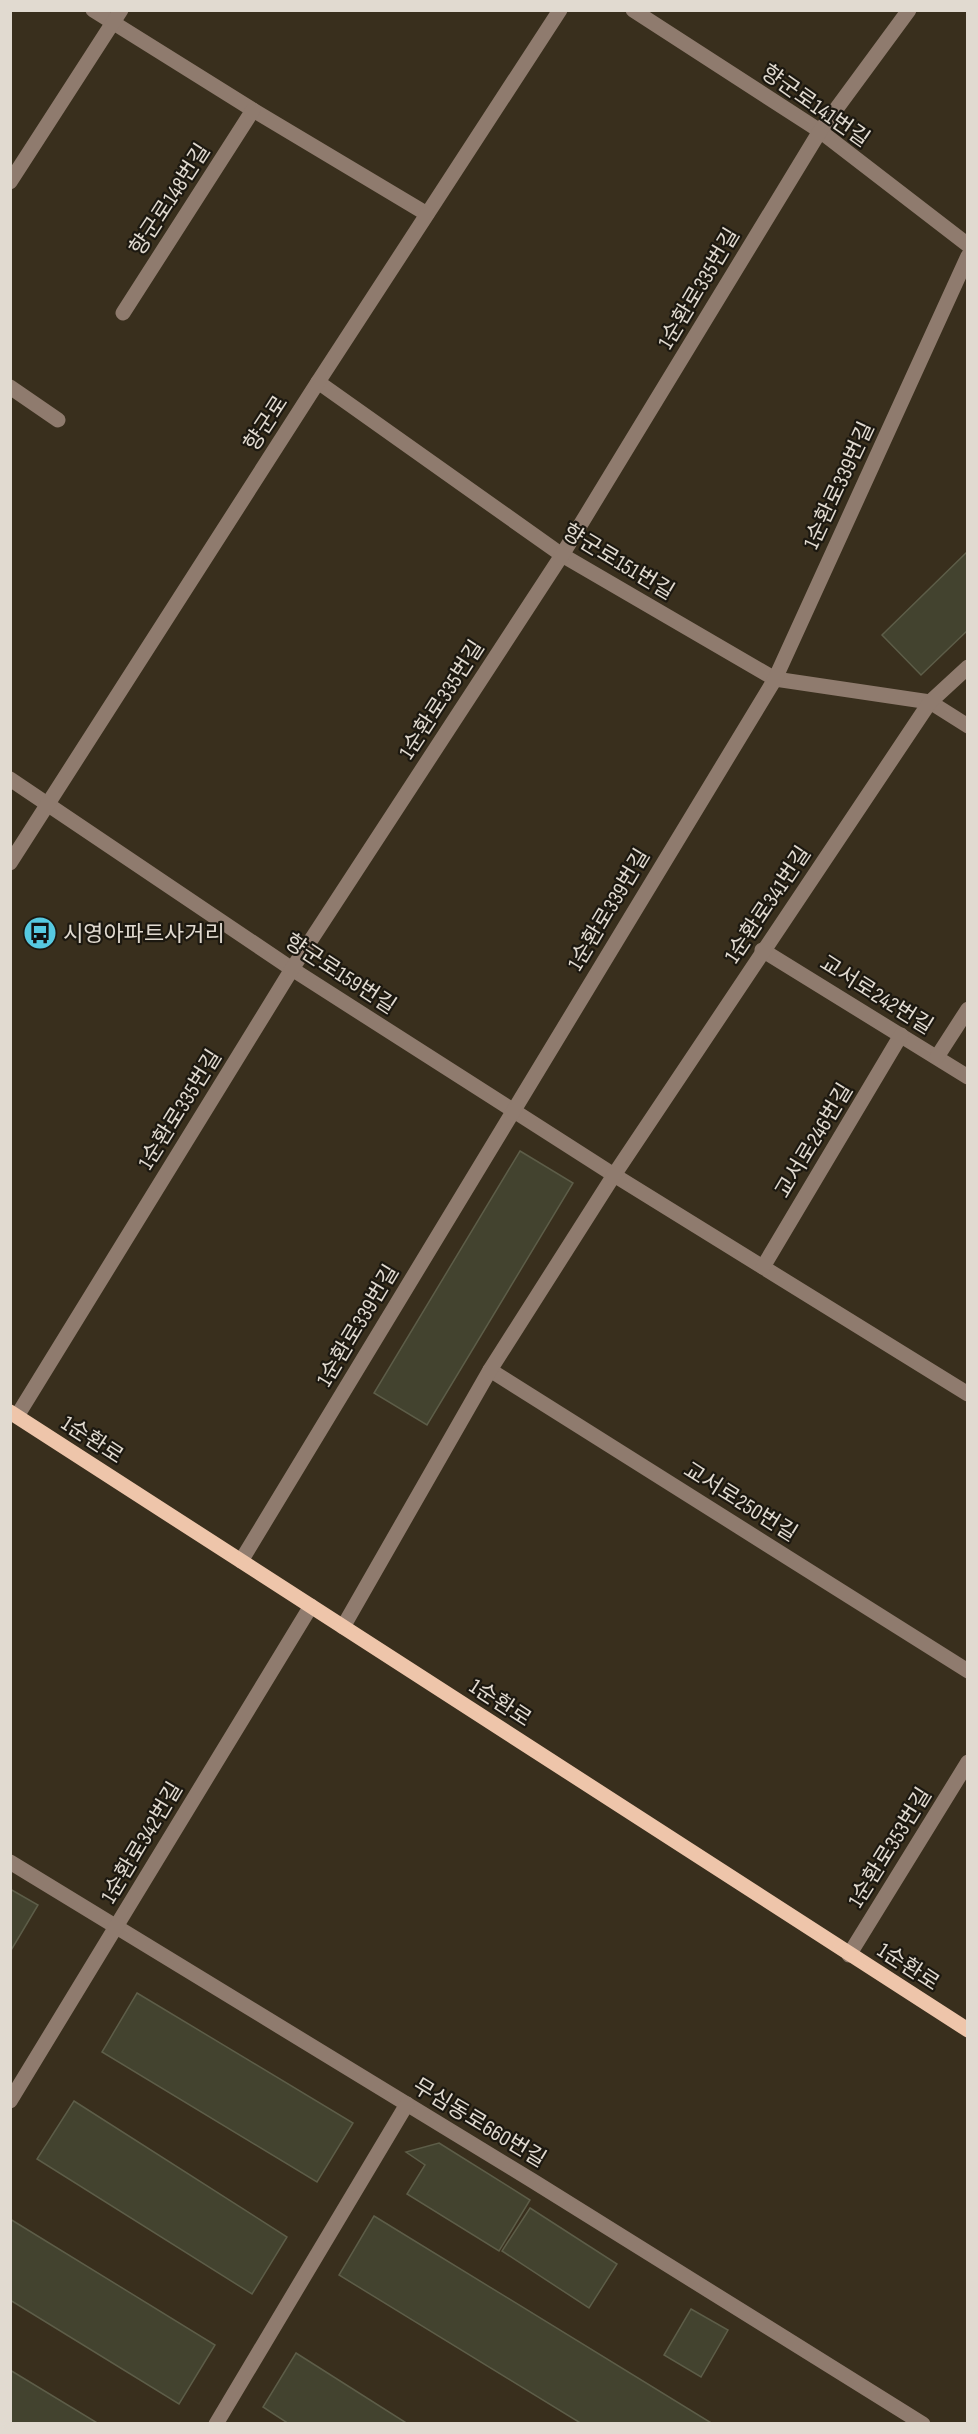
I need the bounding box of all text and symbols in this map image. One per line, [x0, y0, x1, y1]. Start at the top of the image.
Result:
street label: 향군로141번길 [756, 59, 874, 153]
street label: 향군로148번길 [124, 139, 216, 261]
street label: 1순환로335번길 [653, 223, 746, 354]
street label: 향군로 [238, 391, 294, 457]
street label: 1순환로339번길 [798, 418, 881, 553]
street label: 향군로151번길 [558, 518, 679, 606]
street label: 1순환로335번길 [394, 635, 491, 764]
street label: 1순환로341번길 [719, 841, 817, 968]
street label: 1순환로339번길 [562, 844, 656, 975]
bus stop icon: 시영아파트사거리 [22, 915, 58, 951]
place label: 시영아파트사거리 [63, 921, 225, 948]
street label: 향군로159번길 [279, 928, 401, 1020]
street label: 교서로242번길 [815, 950, 938, 1041]
street label: 1순환로335번길 [133, 1045, 228, 1175]
street label: 교서로246번길 [770, 1079, 859, 1203]
street label: 1순환로339번길 [311, 1260, 405, 1391]
street label: 1순환로 [56, 1410, 128, 1470]
street label: 교서로250번길 [678, 1457, 802, 1548]
street label: 1순환로 [464, 1673, 536, 1733]
street label: 1순환로342번길 [96, 1777, 189, 1908]
street label: 1순환로353번길 [843, 1783, 938, 1913]
street label: 1순환로 [872, 1937, 944, 1997]
street label: 무심동로660번길 [408, 2073, 551, 2174]

